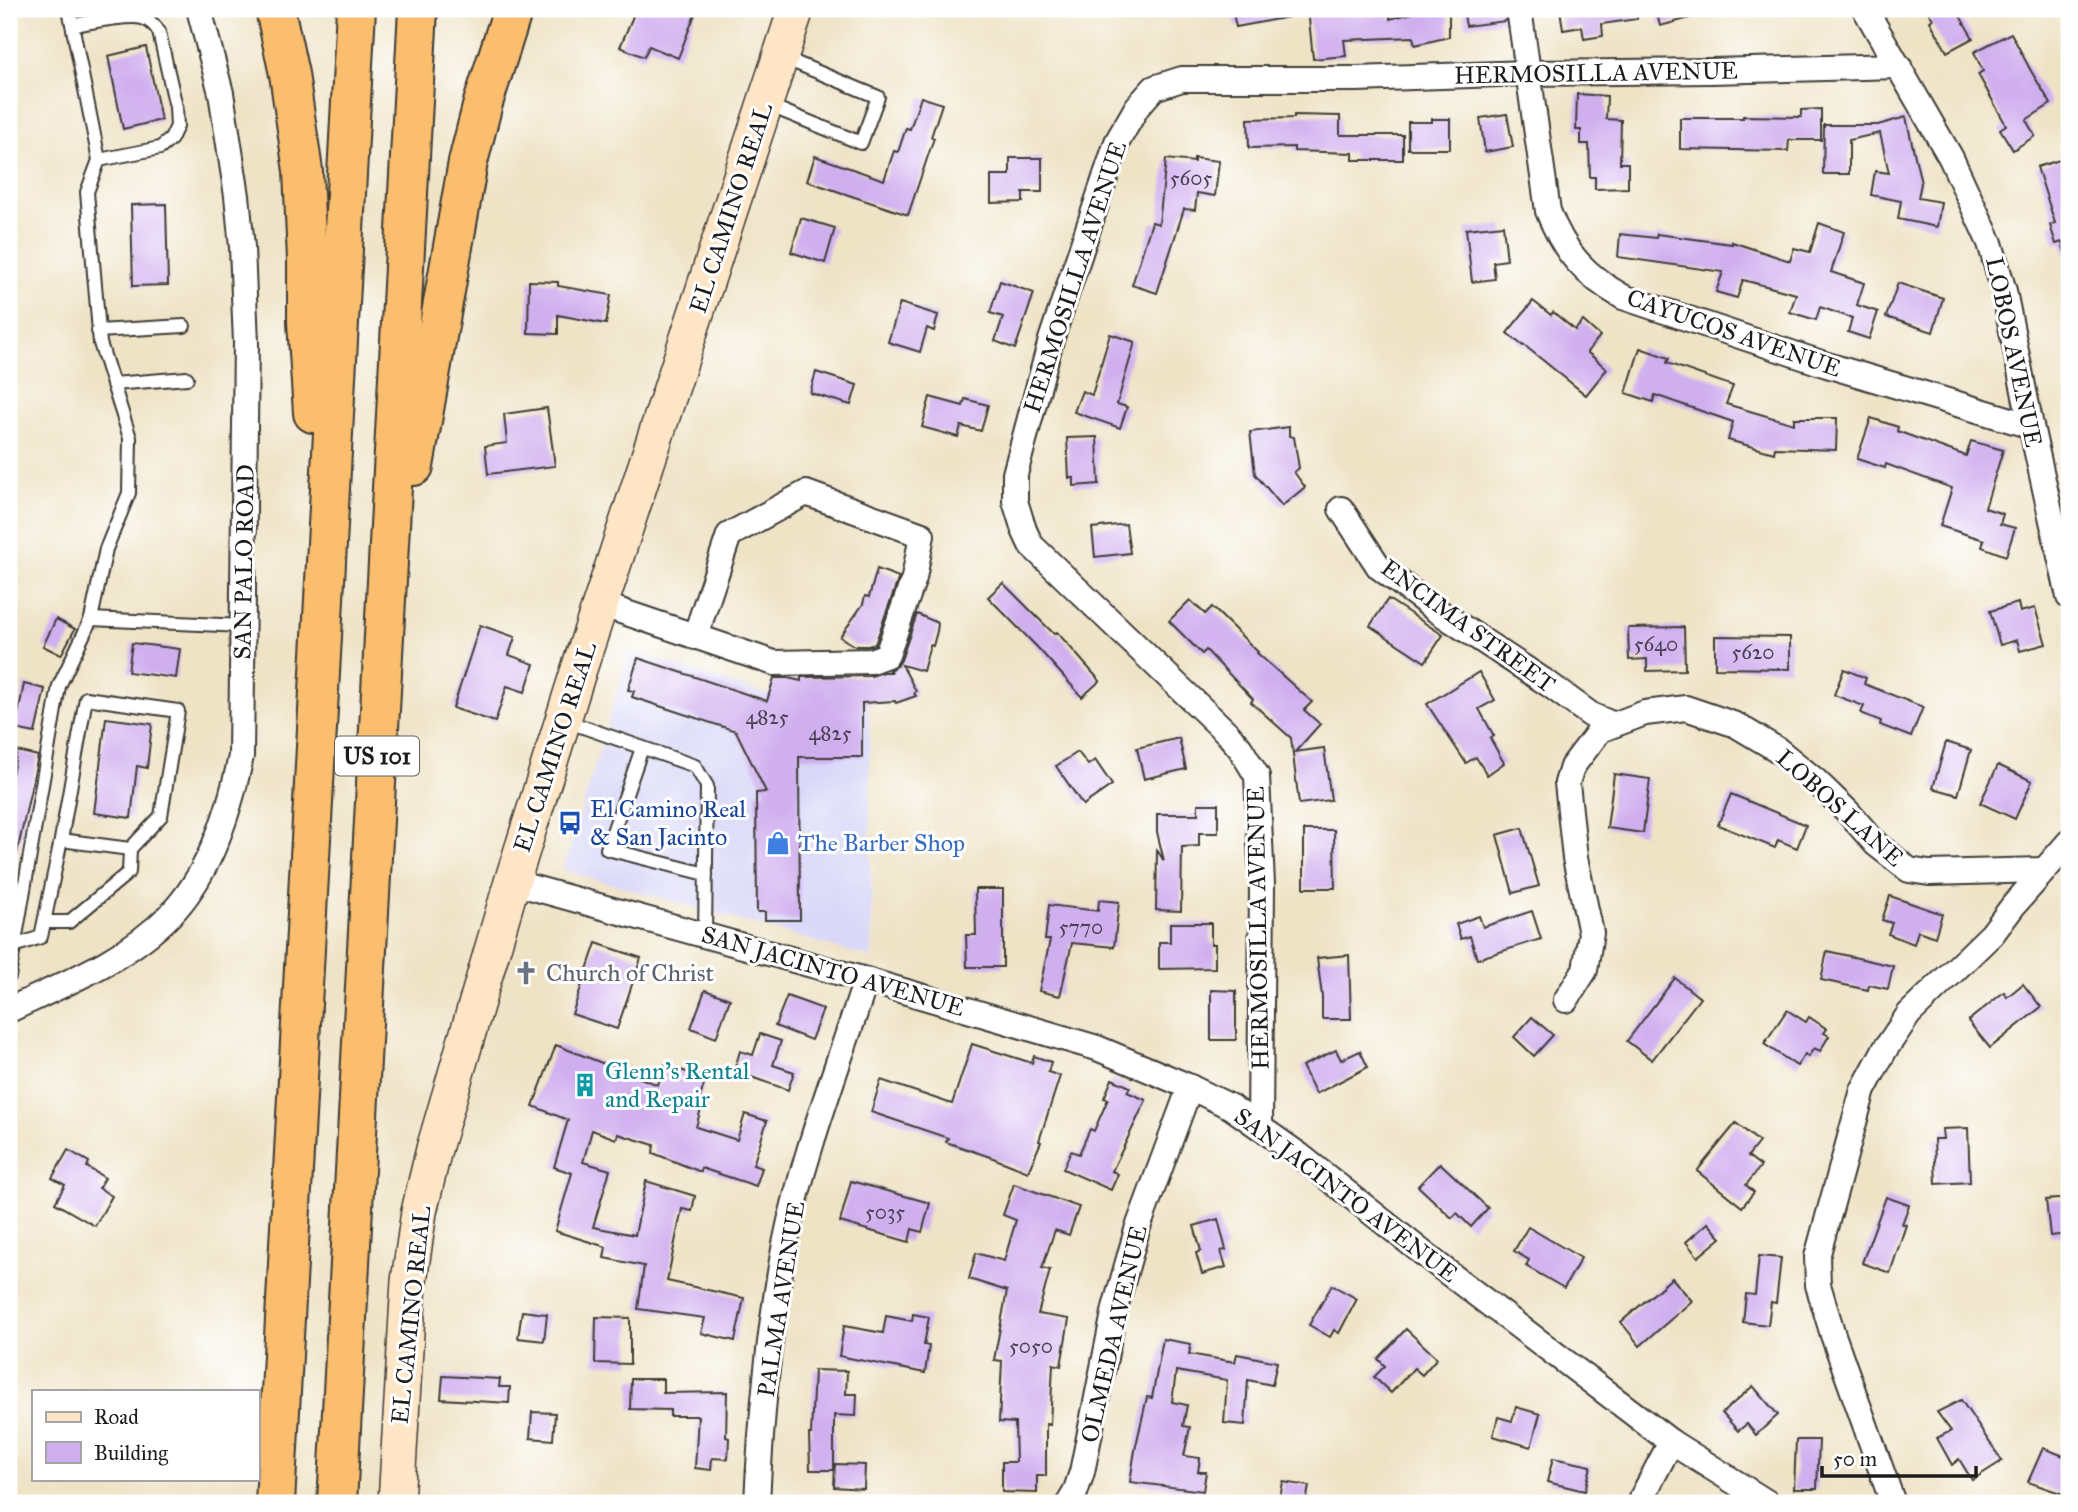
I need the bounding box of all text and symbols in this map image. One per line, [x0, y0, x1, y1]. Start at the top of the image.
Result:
street label: HERMOSILLA AVENUE [1454, 56, 1738, 90]
street label: EL CAMINO REAL [683, 99, 779, 317]
street label: HERMOSILLA AVENUE [1017, 137, 1133, 417]
house number: 5605 [1170, 165, 1212, 191]
street label: LOBOS AVENUE [1979, 254, 2049, 450]
street label: CAYUCOS AVENUE [1623, 282, 1845, 384]
street label: SAN PALO ROAD [227, 464, 261, 660]
street label: ENCIMA STREET [1375, 553, 1561, 699]
house number: 5640 [1634, 631, 1678, 657]
street label: EL CAMINO REAL [507, 638, 603, 856]
house number: 5620 [1731, 639, 1775, 665]
house number: 4825 [746, 704, 789, 730]
house number: 4825 [809, 720, 852, 746]
road number: US 101 [335, 736, 419, 776]
street label: LOBOS LANE [1770, 743, 1910, 873]
street label: HERMOSILLA AVENUE [1241, 786, 1275, 1070]
place label: El Camino Real & San Jacinto [590, 794, 746, 852]
bus stop icon: El Camino Real & San Jacinto [556, 809, 584, 837]
place label: The Barber Shop [798, 828, 965, 858]
shop icon: The Barber Shop [764, 829, 792, 857]
house number: 5770 [1059, 914, 1103, 940]
street label: SAN JACINTO AVENUE [698, 919, 968, 1023]
place label: Church of Christ [546, 958, 714, 988]
church icon: Church of Christ [512, 959, 540, 987]
place label: Glenn's Rental and Repair [605, 1056, 750, 1114]
building icon: Glenn's Rental and Repair [571, 1071, 599, 1099]
street label: SAN JACINTO AVENUE [1228, 1101, 1464, 1289]
street label: PALMA AVENUE [751, 1199, 811, 1399]
house number: 5035 [865, 1199, 905, 1225]
street label: EL CAMINO REAL [385, 1204, 437, 1426]
street label: OLMEDA AVENUE [1074, 1222, 1154, 1446]
house number: 5050 [1009, 1333, 1053, 1359]
legend [32, 1390, 259, 1480]
text: Road [94, 1404, 139, 1430]
scale bar [1822, 1435, 1976, 1479]
text: Building [94, 1440, 168, 1466]
text: 50 m [1833, 1446, 1878, 1472]

